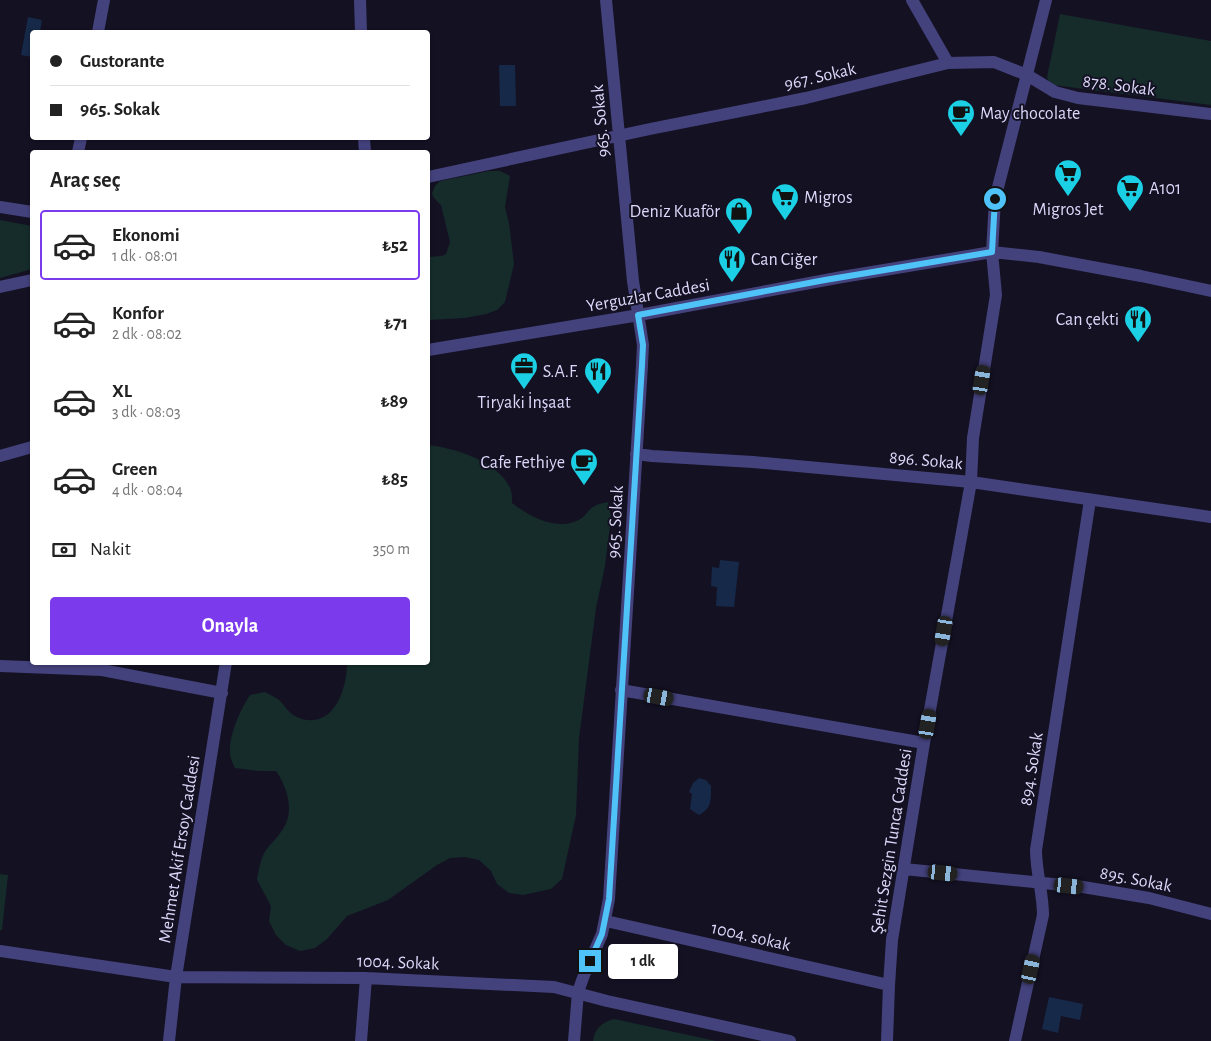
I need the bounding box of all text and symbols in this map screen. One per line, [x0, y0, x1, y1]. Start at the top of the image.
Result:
text: Gustorante [80, 52, 165, 71]
street label: 967. Sokak [783, 60, 859, 94]
street label: 878. Sokak [1082, 73, 1157, 99]
street label: 965. Sokak [589, 83, 613, 158]
cafe icon: May chocolate [946, 98, 976, 137]
text: 965. Sokak [80, 100, 160, 119]
place label: May chocolate [980, 105, 1080, 123]
supermarket icon: Migros Jet [1053, 158, 1083, 197]
text: Araç seç [50, 169, 120, 191]
supermarket icon: A101 [1115, 173, 1145, 212]
place label: A101 [1149, 180, 1181, 198]
supermarket icon: Migros [770, 182, 800, 221]
route start [984, 188, 1006, 210]
place label: Migros [804, 189, 853, 207]
shop icon: Deniz Kuaför [724, 196, 754, 235]
place label: Migros Jet [1033, 201, 1104, 219]
place label: Deniz Kuaför [630, 203, 720, 221]
icon: car [52, 223, 97, 268]
text: Ekonomi [112, 226, 180, 245]
text: ₺52 [382, 236, 408, 255]
restaurant icon: Can Ciğer [717, 244, 747, 283]
text: 1 dk · 08:01 [112, 248, 178, 264]
place label: Can Ciğer [751, 251, 818, 269]
street label: Yerguzlar Caddesi [585, 276, 711, 316]
icon: car [52, 301, 97, 346]
text: Konfor [112, 304, 164, 323]
restaurant icon: Can çekti [1123, 304, 1153, 343]
place label: Can çekti [1056, 311, 1119, 329]
text: ₺71 [384, 314, 408, 333]
text: 2 dk · 08:02 [112, 326, 182, 342]
office icon: Tiryaki İnşaat [509, 351, 539, 390]
restaurant icon: S.A.F. [583, 356, 613, 395]
place label: S.A.F. [543, 363, 579, 381]
car [972, 364, 991, 396]
icon: car [52, 379, 97, 424]
text: XL [112, 382, 132, 401]
text: ₺89 [381, 392, 408, 411]
place label: Tiryaki İnşaat [477, 392, 571, 412]
text: 3 dk · 08:03 [112, 404, 181, 420]
cafe icon: Cafe Fethiye [569, 447, 599, 486]
street label: 896. Sokak [888, 449, 964, 473]
place label: Cafe Fethiye [480, 454, 565, 472]
icon: car [52, 457, 97, 502]
text: Green [112, 460, 158, 479]
text: ₺85 [381, 470, 408, 489]
text: 4 dk · 08:04 [112, 482, 183, 498]
street label: 965. Sokak [605, 484, 627, 559]
icon: cash [50, 536, 78, 564]
text: Nakit [90, 540, 131, 559]
text: 350 m [373, 541, 410, 557]
button: Onayla [50, 597, 410, 655]
car [934, 615, 953, 647]
car [642, 687, 675, 707]
car [918, 708, 937, 740]
street label: 894. Sokak [1017, 730, 1047, 807]
street label: Şehit Sezgin Tunca Caddesi [868, 747, 916, 935]
street label: Mehmet Akif Ersoy Caddesi [156, 754, 204, 944]
car [927, 864, 958, 882]
street label: 895. Sokak [1098, 864, 1174, 896]
car [1053, 877, 1084, 895]
street label: 1004. sokak [709, 919, 793, 955]
callout: 1 dk [608, 944, 678, 978]
route end [579, 950, 601, 972]
street label: 1004. Sokak [357, 953, 440, 973]
text: 1 dk [631, 953, 655, 969]
car [1020, 953, 1041, 985]

